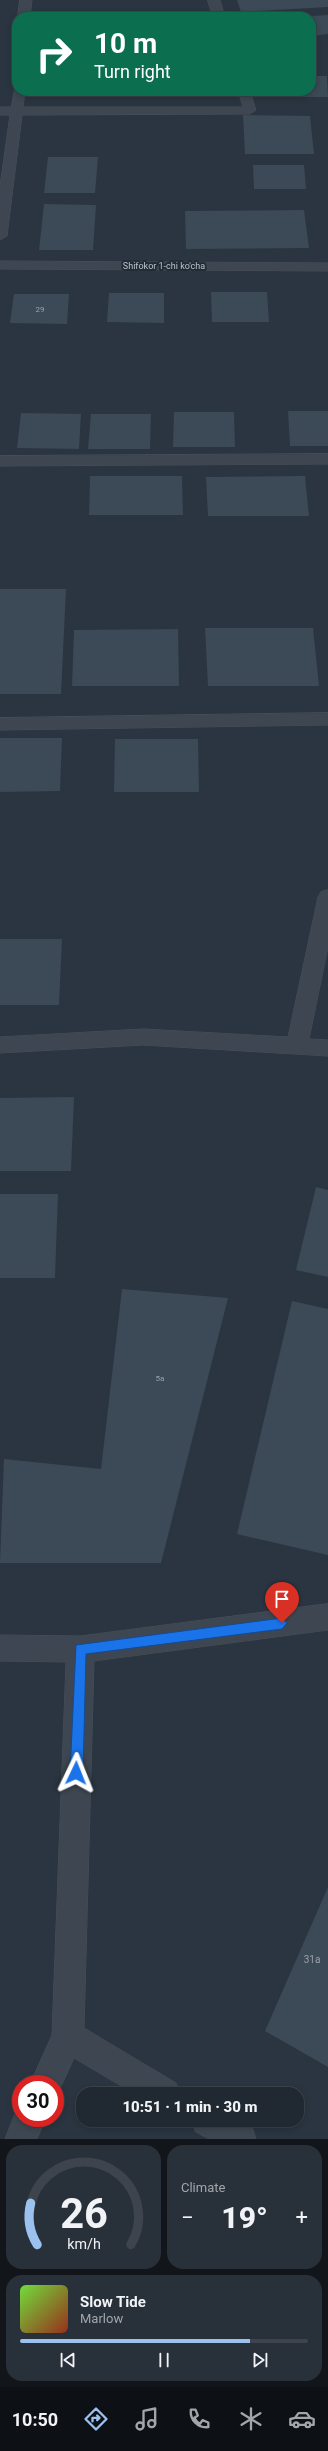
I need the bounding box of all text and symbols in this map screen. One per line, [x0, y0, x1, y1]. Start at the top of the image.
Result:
text: 10 m [94, 27, 157, 60]
icon: right [28, 28, 80, 80]
text: Turn right [94, 61, 171, 82]
street label: Shifokor 1-chi ko'cha [123, 261, 205, 271]
house number: 29 [36, 305, 45, 314]
house number: 5а [156, 1374, 164, 1383]
pin [265, 1582, 299, 1623]
icon: arrive [271, 1588, 293, 1610]
position arrow [55, 1752, 97, 1794]
house number: 31а [304, 1954, 320, 1965]
speed limit sign: 30 [12, 2075, 64, 2127]
text: 10:51 · 1 min · 30 m [122, 2098, 258, 2116]
text: Climate [181, 2180, 225, 2195]
text: 26 [60, 2189, 107, 2238]
text: 19° [221, 2200, 268, 2235]
text: − [181, 2205, 194, 2230]
text: + [296, 2205, 308, 2230]
text: km/h [67, 2236, 100, 2252]
text: Slow Tide [80, 2293, 146, 2311]
text: Marlow [80, 2311, 123, 2326]
icon: previous [57, 2349, 79, 2371]
icon: pause [153, 2349, 175, 2371]
icon: next [249, 2349, 271, 2371]
icon: directions [82, 2405, 110, 2433]
icon: music [133, 2405, 161, 2433]
icon: phone [185, 2405, 213, 2433]
icon: climate [237, 2405, 265, 2433]
icon: car [288, 2405, 316, 2433]
text: 10:50 [12, 2409, 58, 2430]

